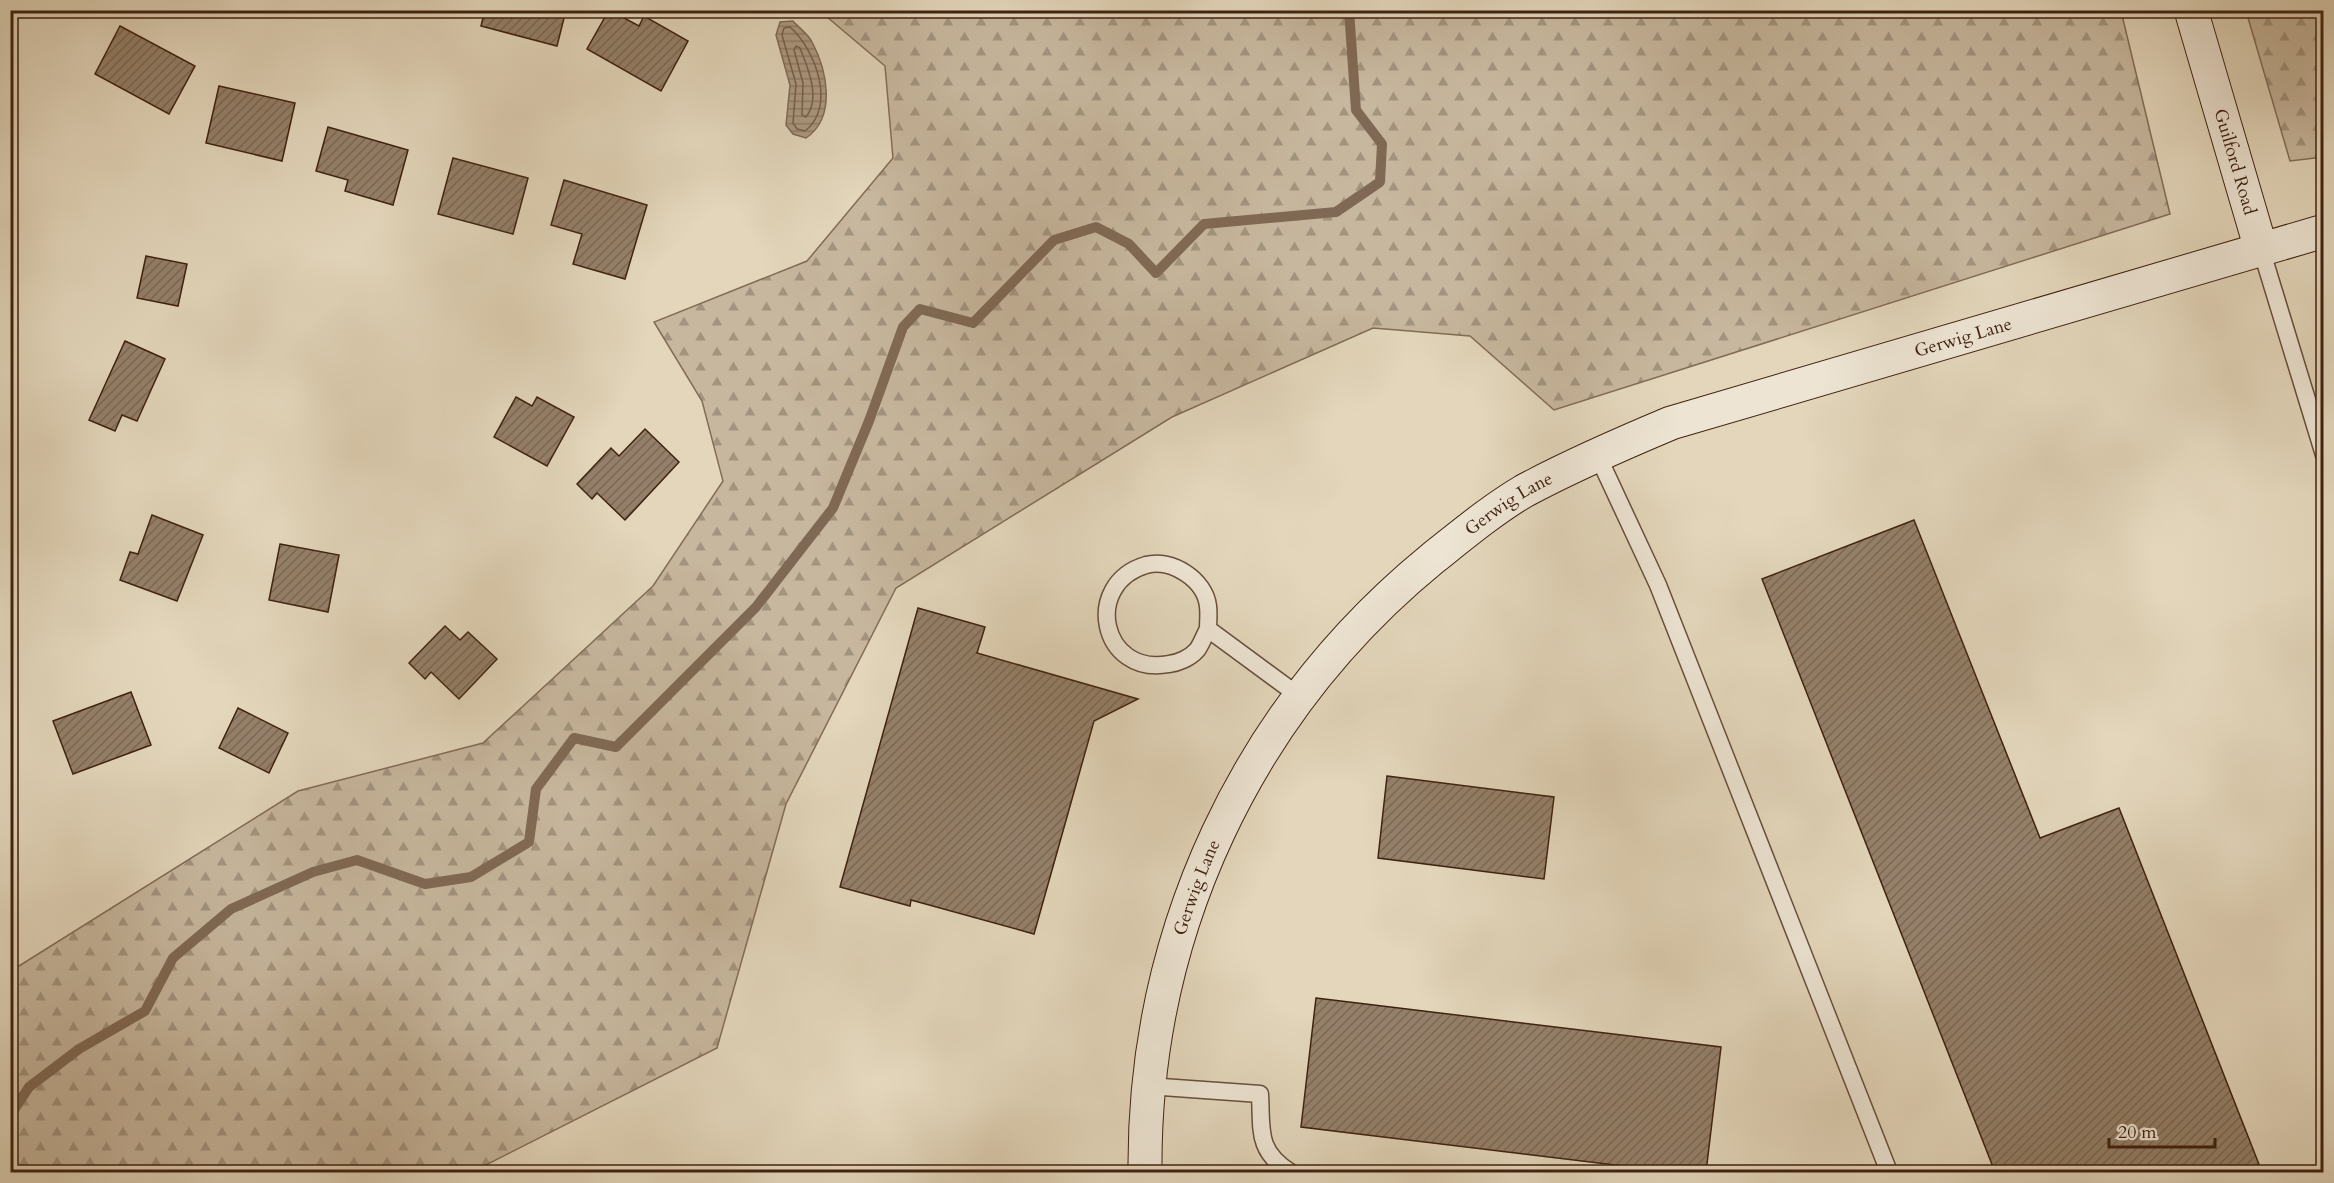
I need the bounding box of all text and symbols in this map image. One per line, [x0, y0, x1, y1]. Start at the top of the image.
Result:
street label: Guilford Road [2208, 106, 2262, 218]
street label: Gerwig Lane [1911, 311, 2015, 364]
street label: Gerwig Lane [1459, 466, 1557, 541]
street label: Gerwig Lane [1168, 836, 1226, 938]
scale bar [2109, 1111, 2216, 1149]
text: 20 m [2118, 1120, 2157, 1145]

